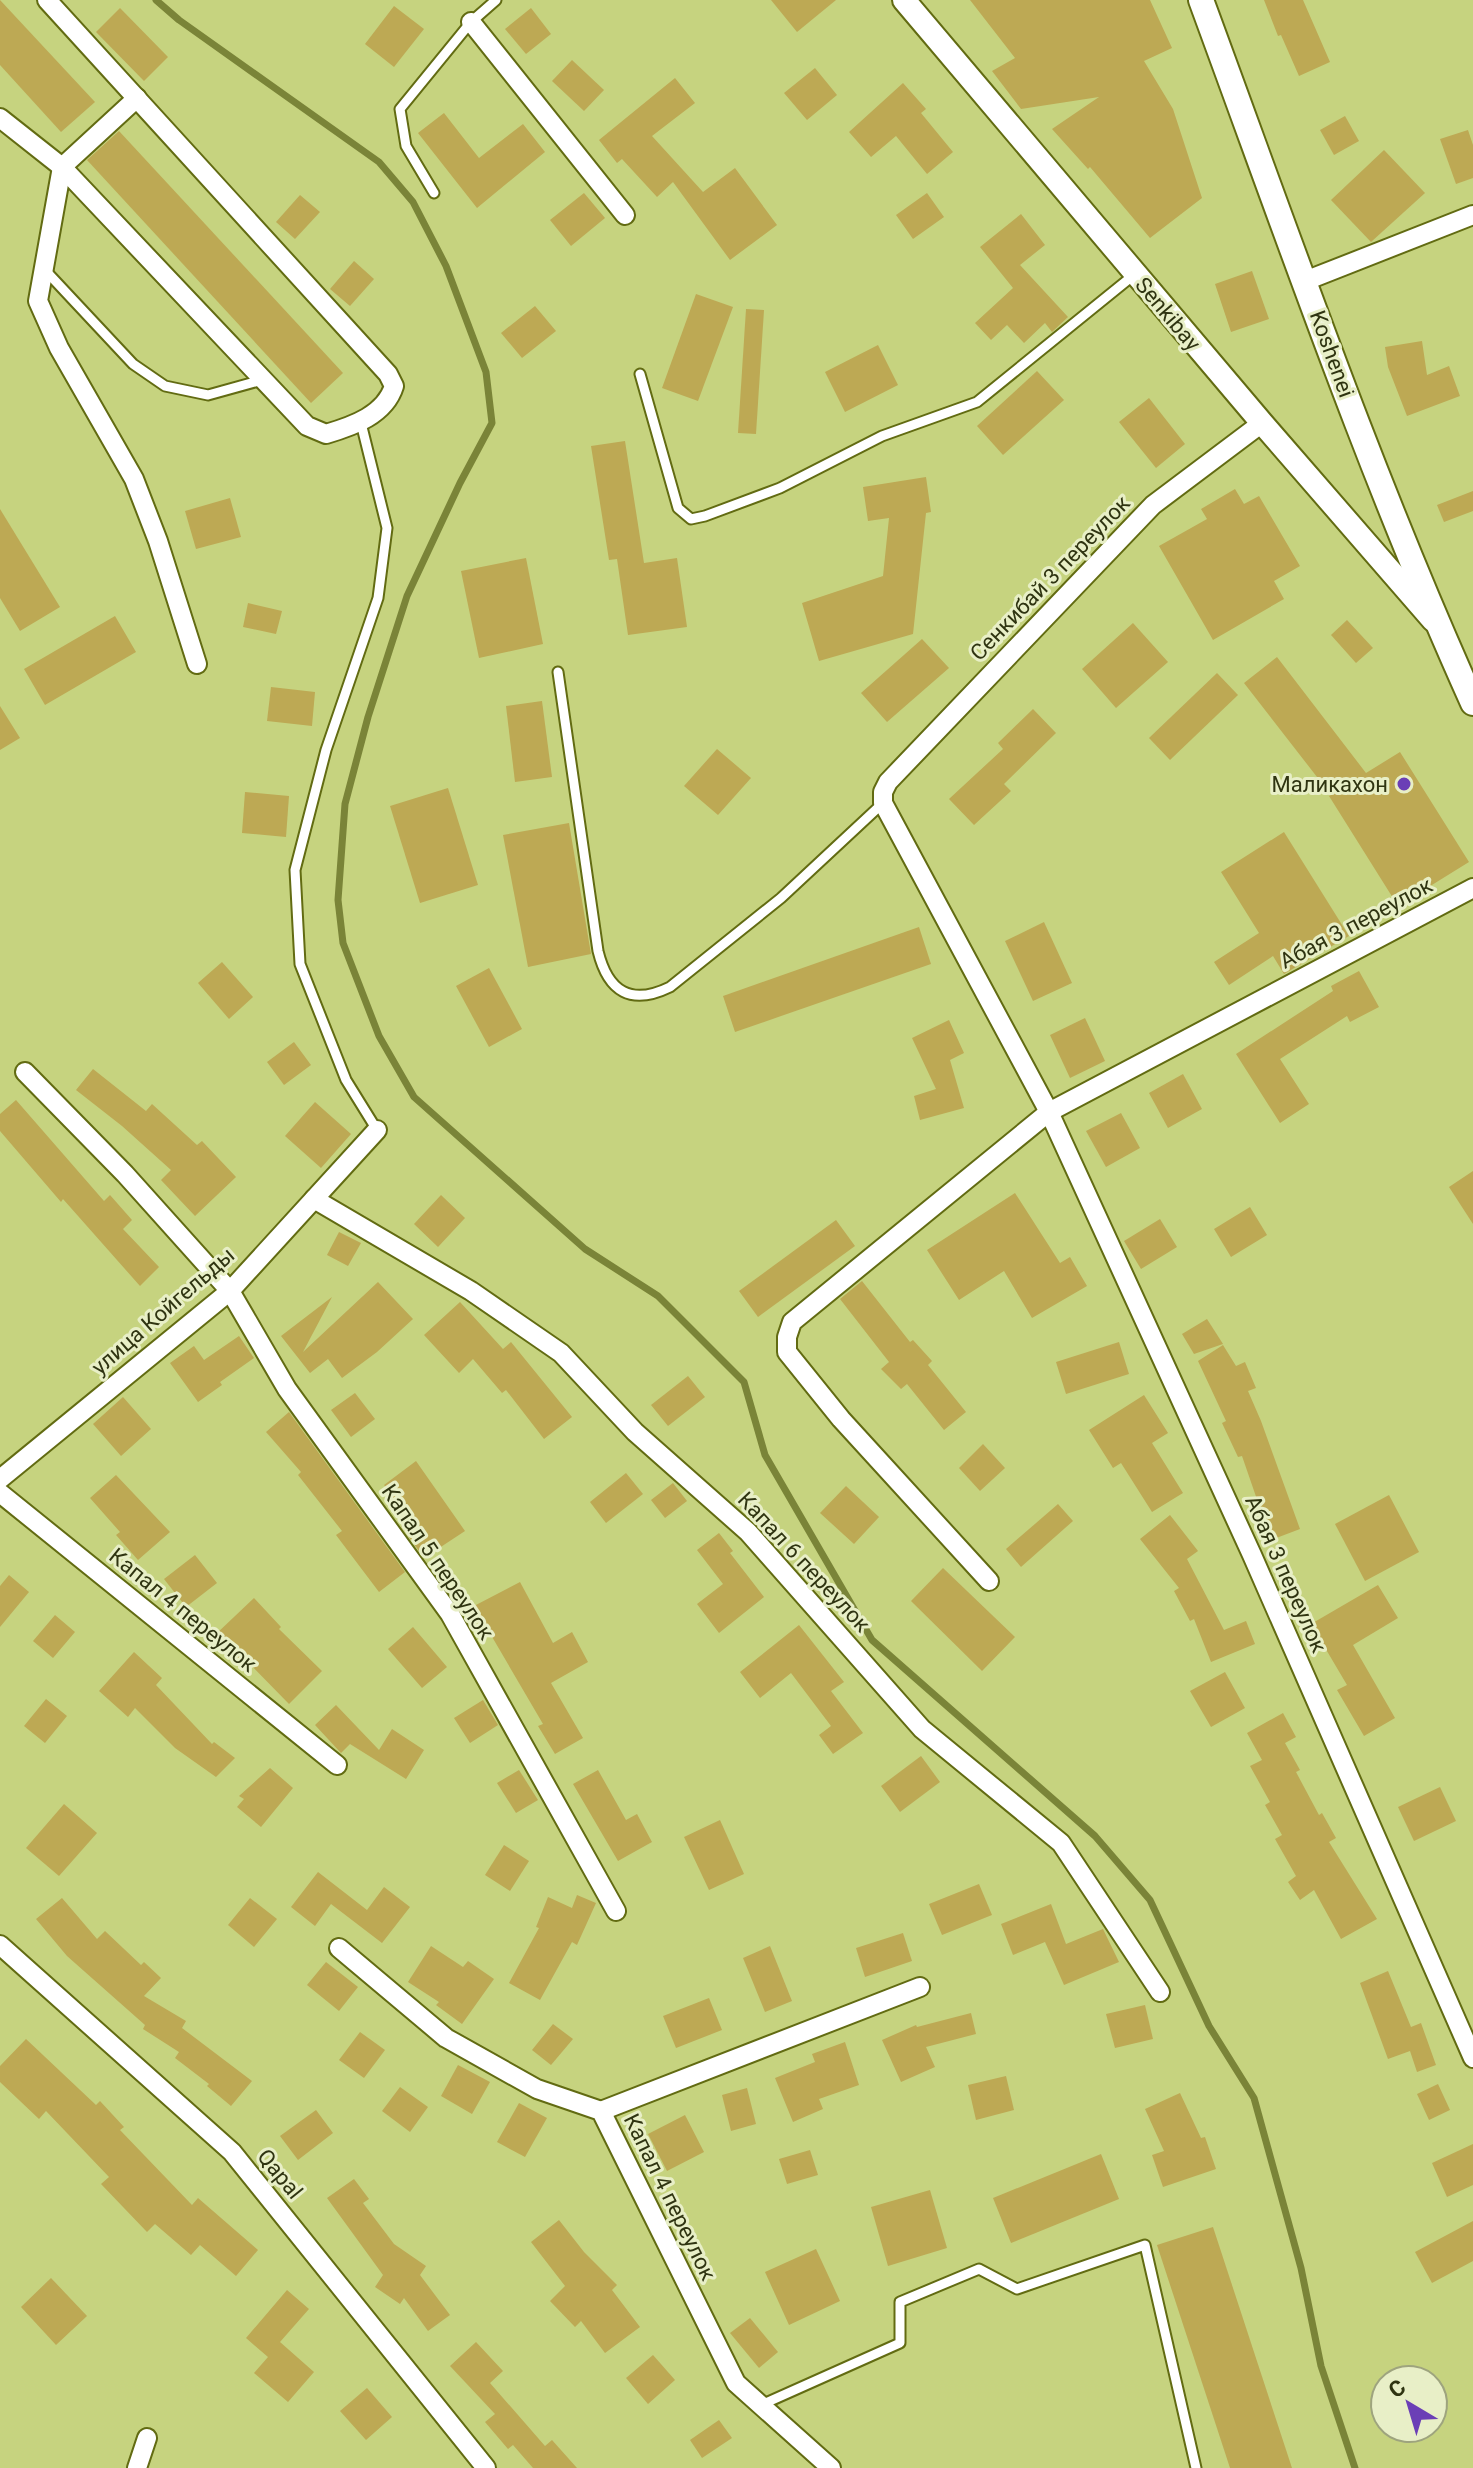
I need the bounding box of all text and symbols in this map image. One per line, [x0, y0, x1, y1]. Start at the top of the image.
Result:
street label: Senkibay [1130, 272, 1206, 356]
street label: Koshenei [1305, 307, 1359, 401]
street label: Сенкибай 3 переулок [965, 491, 1135, 665]
place label: Маликахон [1272, 772, 1388, 797]
marker: Маликахон [1395, 775, 1413, 793]
street label: Абая 3 переулок [1275, 872, 1437, 974]
street label: улица Койгельды [87, 1242, 239, 1380]
street label: Капал 5 переулок [377, 1480, 499, 1645]
street label: Капал 6 переулок [733, 1487, 875, 1637]
street label: Абая 3 переулок [1240, 1492, 1332, 1656]
street label: Капал 4 переулок [104, 1543, 262, 1677]
street label: Капал 4 переулок [619, 2110, 721, 2284]
street label: Qapal [252, 2144, 308, 2204]
north arrow [1369, 2364, 1449, 2444]
text: С [1384, 2374, 1410, 2403]

